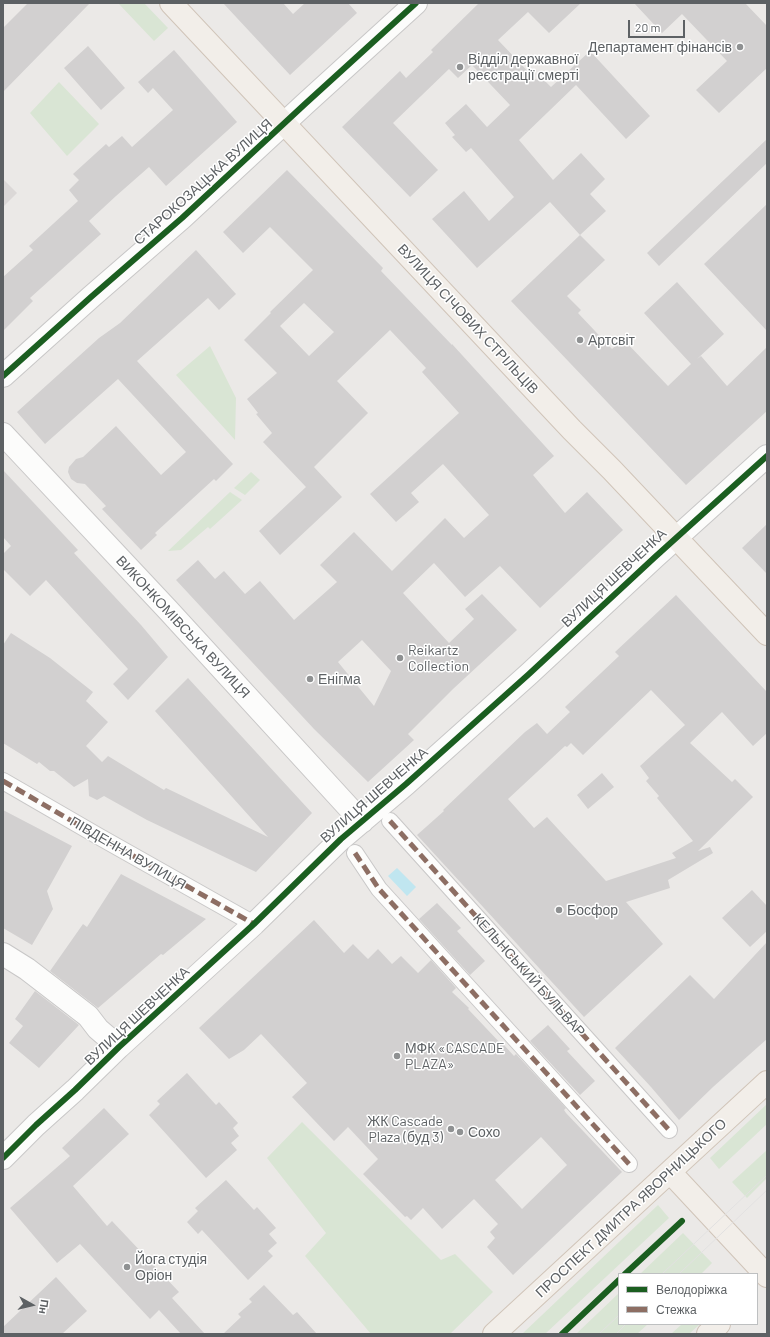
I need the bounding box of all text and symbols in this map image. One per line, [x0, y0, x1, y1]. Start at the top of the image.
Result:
scale bar [630, 12, 687, 38]
text: 20 m [635, 20, 661, 34]
place label: Департамент фінансів [588, 39, 732, 55]
marker: Департамент фінансів [735, 42, 745, 52]
place label: Відділ державної реєстрації смерті [468, 51, 579, 84]
marker: Відділ державної реєстрації смерті [455, 62, 465, 72]
street label: СТАРОКОЗАЦЬКА ВУЛИЦЯ [130, 115, 276, 249]
street label: ВУЛИЦЯ СІЧОВИХ СТРІЛЬЦІВ [394, 241, 542, 397]
place label: Артсвіт [588, 332, 635, 348]
marker: Артсвіт [575, 335, 585, 345]
street label: ВУЛИЦЯ ШЕВЧЕНКА [558, 525, 670, 631]
street label: ВИКОНКОМІВСЬКА ВУЛИЦЯ [113, 552, 253, 702]
place label: Reikartz Collection [408, 642, 469, 674]
marker: Reikartz Collection [395, 653, 405, 663]
place label: Енігма [318, 671, 361, 687]
marker: Енігма [305, 674, 315, 684]
street label: ВУЛИЦЯ ШЕВЧЕНКА [317, 744, 431, 846]
street label: ПІВДЕННА ВУЛИЦЯ [67, 813, 189, 893]
place label: Босфор [567, 902, 618, 918]
marker: Босфор [554, 905, 564, 915]
street label: КЕЛЬНСЬКИЙ БУЛЬВАР [469, 910, 589, 1040]
street label: ВУЛИЦЯ ШЕВЧЕНКА [81, 963, 193, 1069]
place label: МФК «CASCADE PLAZA» [405, 1040, 504, 1072]
marker: МФК «CASCADE PLAZA» [392, 1051, 402, 1061]
place label: ЖК Cascade Plaza (буд 3) [367, 1113, 443, 1146]
street label: ПРОСПЕКТ ДМИТРА ЯВОРНИЦЬКОГО [532, 1115, 730, 1301]
marker: ЖК Cascade Plaza (буд 3) [446, 1124, 456, 1134]
place label: Сохо [468, 1124, 500, 1140]
marker: Сохо [455, 1127, 465, 1137]
place label: Йога студія Оріон [135, 1251, 207, 1284]
marker: Йога студія Оріон [122, 1262, 132, 1272]
legend [618, 1273, 758, 1325]
text: Велодоріжка [656, 1282, 727, 1296]
north arrow [12, 1285, 52, 1325]
text: Пн [37, 1299, 52, 1315]
text: Стежка [656, 1302, 697, 1316]

